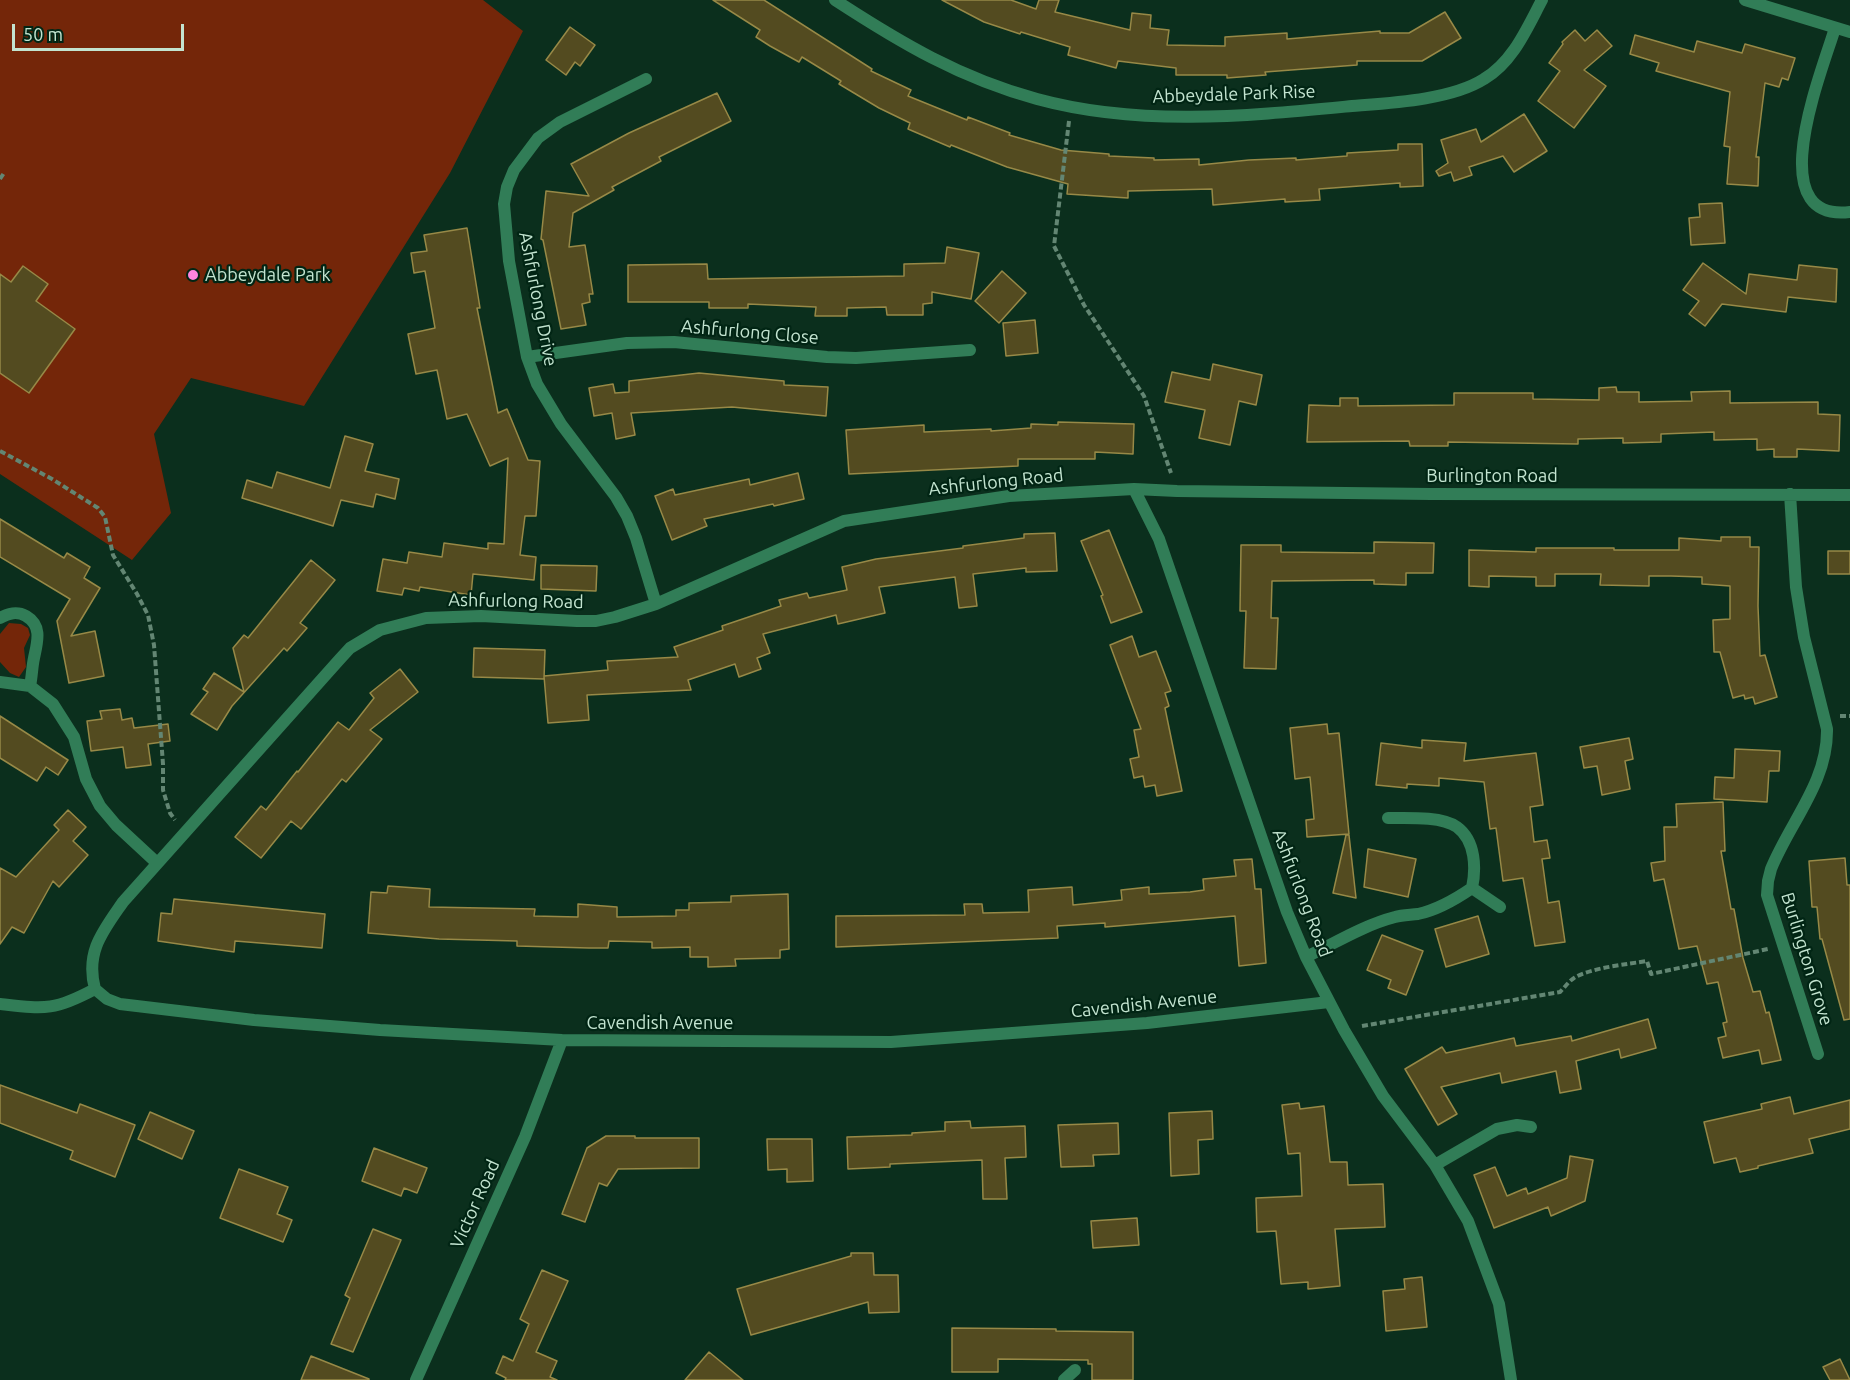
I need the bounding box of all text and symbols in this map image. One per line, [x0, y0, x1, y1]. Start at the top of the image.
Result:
scale bar [15, 12, 188, 50]
text: 50 m [23, 24, 63, 44]
street label: Abbeydale Park Rise [1152, 80, 1316, 108]
street label: Ashfurlong Drive [514, 230, 562, 368]
place label: Abbeydale Park [205, 264, 331, 286]
marker: Abbeydale Park [186, 268, 200, 282]
street label: Ashfurlong Close [680, 315, 820, 349]
street label: Ashfurlong Road [928, 464, 1064, 500]
street label: Burlington Road [1426, 465, 1558, 487]
street label: Ashfurlong Road [448, 589, 584, 613]
street label: Ashfurlong Road [1268, 826, 1336, 960]
street label: Burlington Grove [1776, 890, 1838, 1028]
street label: Cavendish Avenue [1070, 986, 1218, 1022]
street label: Cavendish Avenue [586, 1012, 734, 1034]
street label: Victor Road [446, 1156, 504, 1252]

